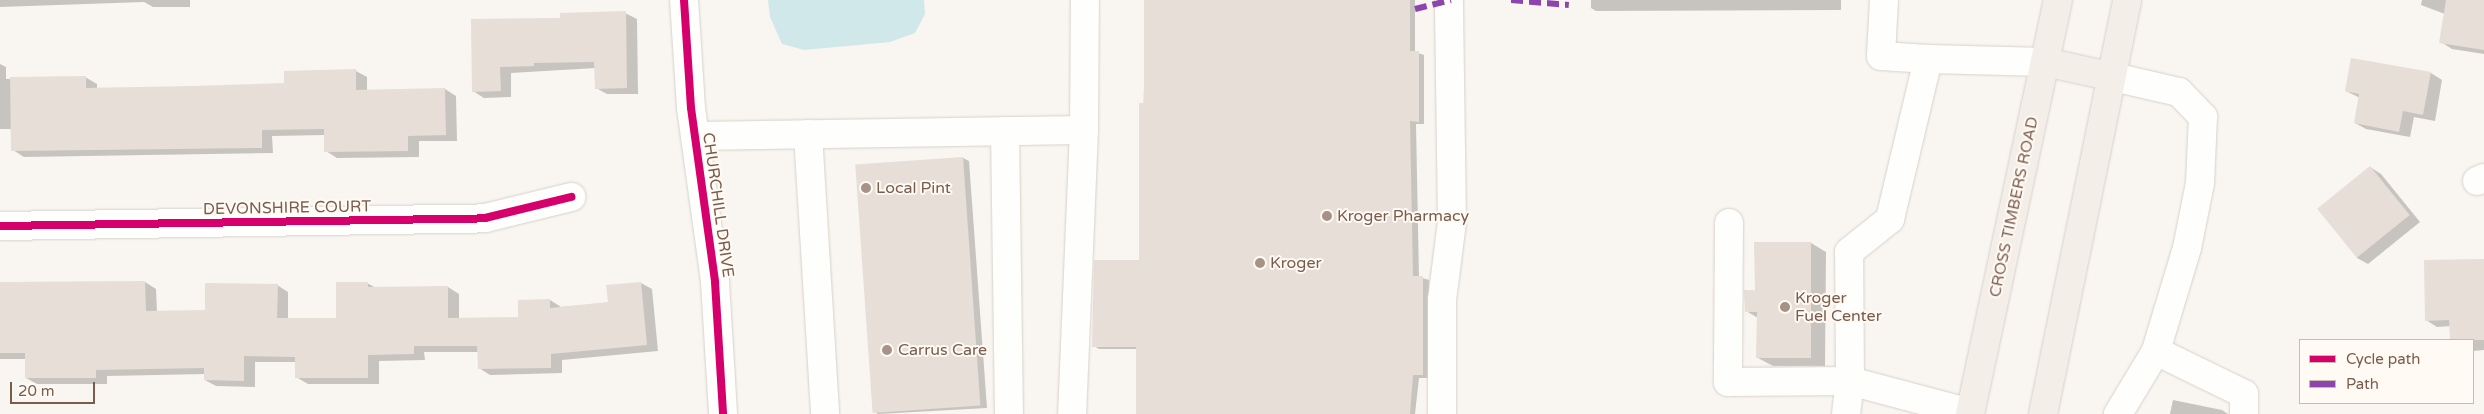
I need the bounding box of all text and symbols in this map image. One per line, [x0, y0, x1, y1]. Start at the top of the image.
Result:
street label: CROSS TIMBERS ROAD [1985, 115, 2043, 299]
street label: CHURCHILL DRIVE [698, 131, 738, 279]
place label: Local Pint [876, 178, 951, 198]
marker: Local Pint [860, 182, 872, 194]
street label: DEVONSHIRE COURT [203, 197, 371, 219]
place label: Kroger Pharmacy [1337, 206, 1469, 226]
marker: Kroger Pharmacy [1321, 210, 1333, 222]
place label: Kroger [1270, 253, 1322, 273]
marker: Kroger [1254, 257, 1266, 269]
place label: Kroger Fuel Center [1795, 288, 1882, 326]
marker: Kroger Fuel Center [1779, 301, 1791, 313]
legend [2299, 339, 2474, 404]
place label: Carrus Care [898, 340, 987, 360]
marker: Carrus Care [880, 343, 894, 357]
text: Cycle path [2346, 350, 2420, 368]
scale bar [12, 372, 98, 404]
text: Path [2346, 375, 2379, 393]
text: 20 m [18, 382, 55, 400]

